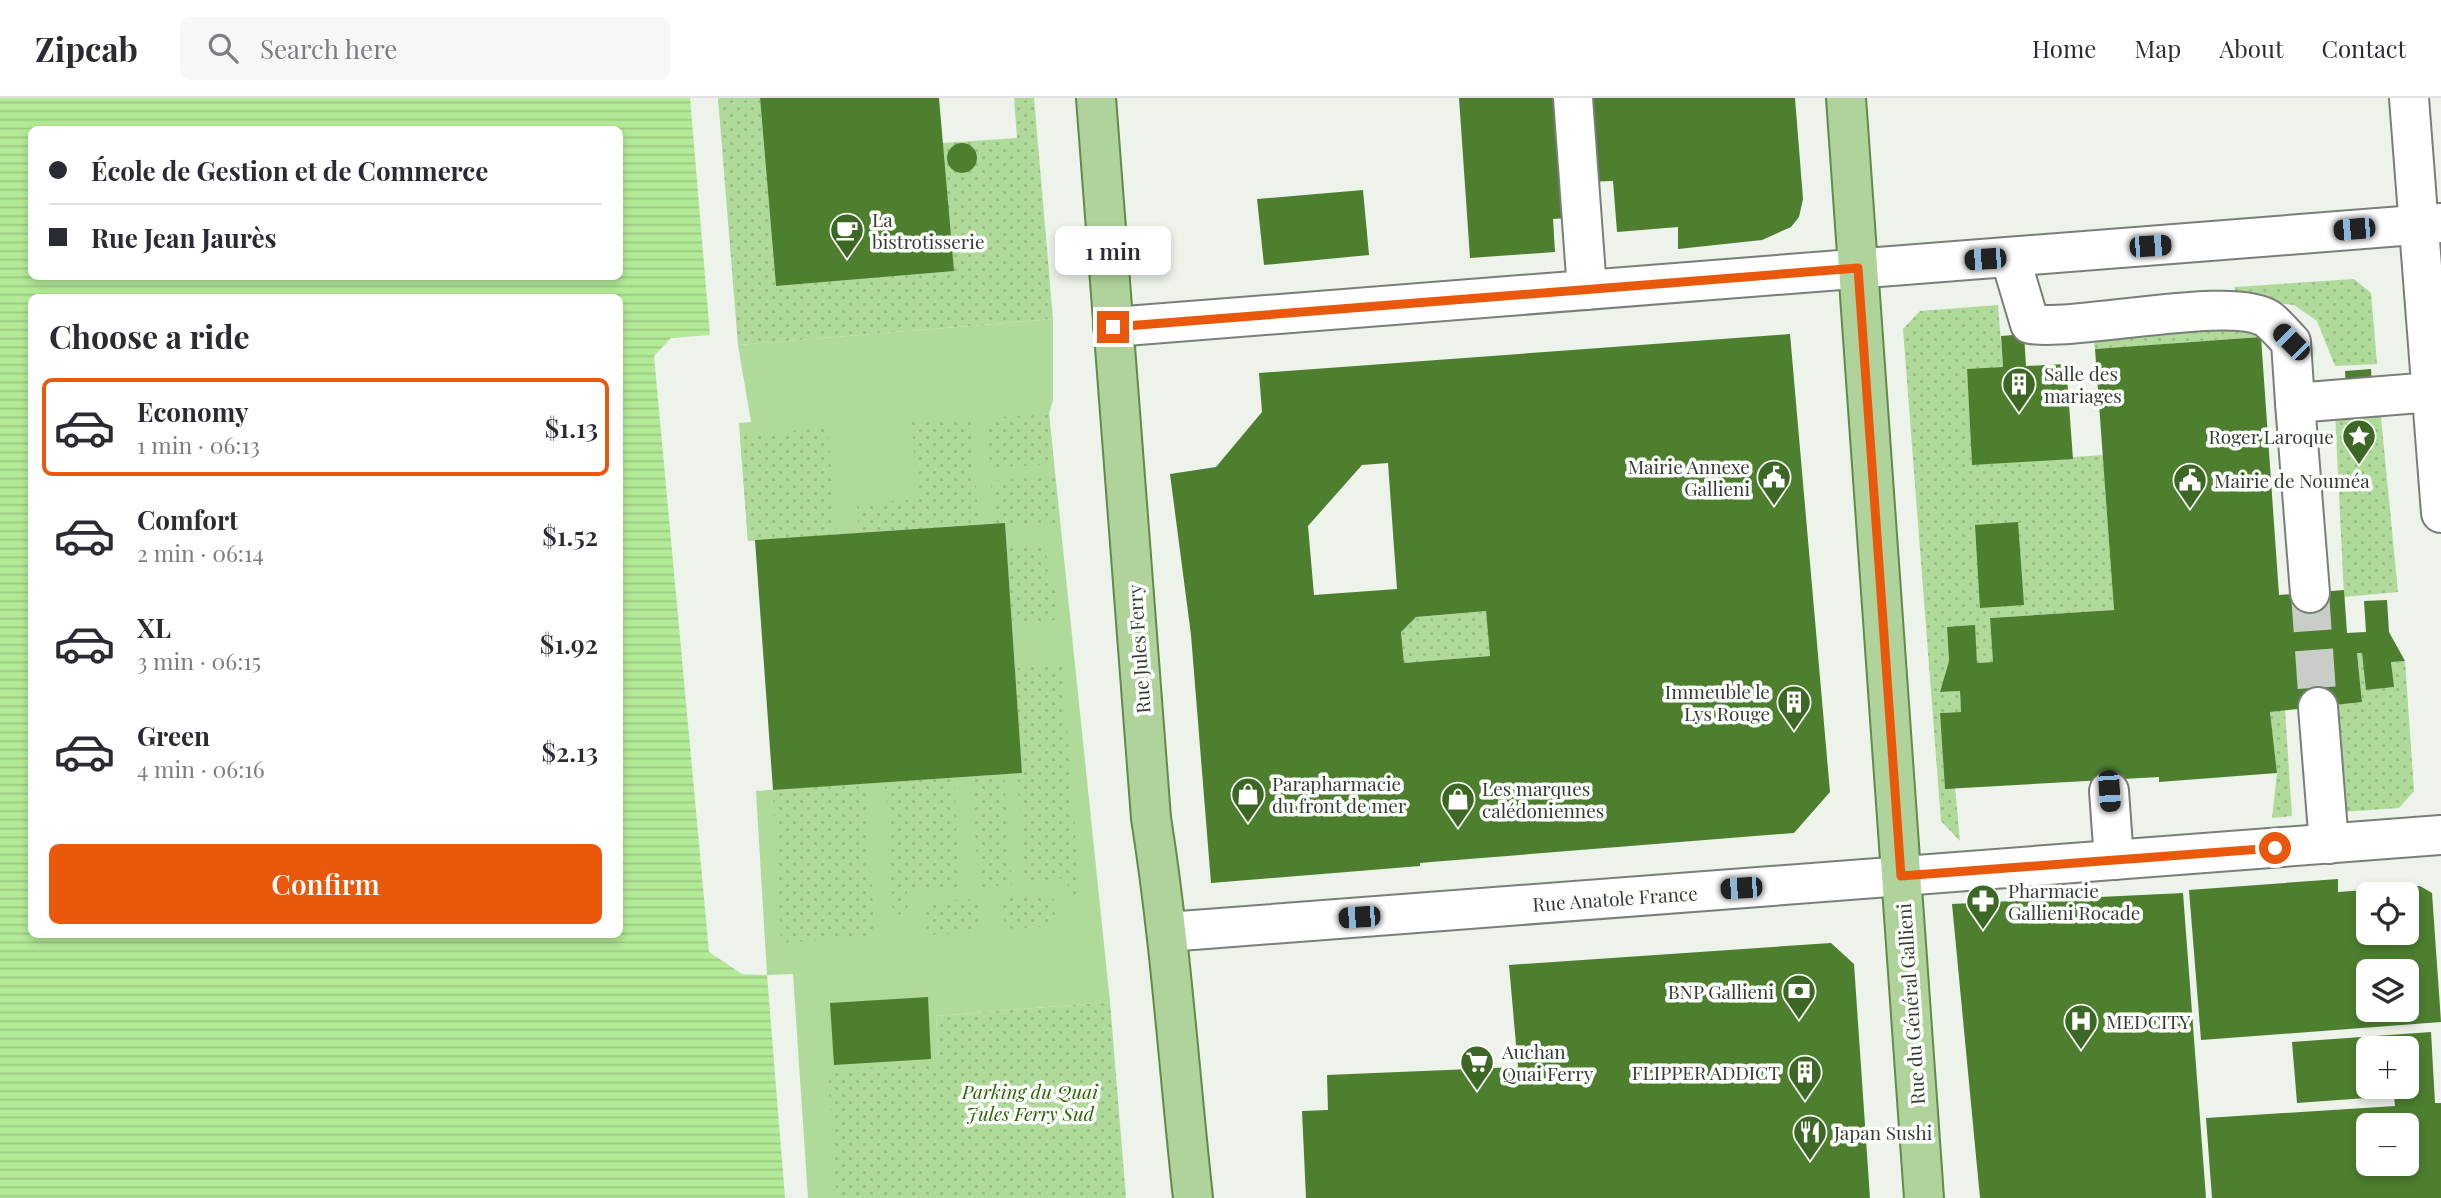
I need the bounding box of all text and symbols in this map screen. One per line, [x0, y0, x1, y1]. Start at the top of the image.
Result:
search box [180, 17, 670, 80]
text: Zipcab [35, 26, 138, 70]
icon: search [204, 29, 242, 67]
text: Search here [260, 31, 397, 66]
text: Home [2032, 32, 2096, 64]
text: Map [2134, 32, 2181, 64]
text: About [2219, 32, 2283, 64]
text: Contact [2321, 32, 2406, 64]
text: École de Gestion et de Commerce [91, 153, 488, 188]
place label: La bistrotisserie [872, 206, 985, 254]
cafe icon: La bistrotisserie [828, 211, 866, 260]
car [2333, 217, 2376, 241]
text: Rue Jean Jaurès [91, 220, 277, 255]
callout: 1 min [1055, 226, 1171, 274]
car [2129, 234, 2172, 258]
text: 1 min [1085, 235, 1141, 266]
car [1964, 247, 2007, 271]
route end [1097, 311, 1129, 343]
text: Choose a ride [49, 314, 250, 357]
car [2269, 320, 2314, 364]
place label: Salle des mariages [2044, 360, 2122, 408]
building icon: Salle des mariages [2000, 365, 2038, 414]
text: Economy [137, 394, 248, 429]
icon: car [53, 396, 116, 459]
text: $1.13 [545, 410, 598, 445]
place icon: Roger Laroque [2340, 417, 2378, 466]
place label: Roger Laroque [2209, 423, 2334, 449]
text: 1 min · 06:13 [137, 429, 260, 460]
place label: Mairie Annexe Gallieni [1628, 453, 1750, 501]
public building icon: Mairie Annexe Gallieni [1755, 458, 1793, 507]
public building icon: Mairie de Nouméa [2171, 461, 2209, 510]
place label: Mairie de Nouméa [2214, 467, 2370, 493]
text: Comfort [137, 502, 238, 537]
icon: car [53, 504, 116, 567]
text: $1.52 [542, 518, 598, 553]
text: 2 min · 06:14 [137, 537, 264, 568]
street label: Rue Jules Ferry [1120, 583, 1155, 714]
text: XL [137, 610, 171, 645]
icon: car [53, 612, 116, 675]
text: $1.92 [540, 626, 598, 661]
text: 3 min · 06:15 [137, 645, 261, 676]
place label: Immeuble le Lys Rouge [1665, 678, 1770, 726]
building icon: Immeuble le Lys Rouge [1775, 683, 1813, 732]
text: Green [137, 718, 210, 753]
icon: car [53, 720, 116, 783]
text: $2.13 [541, 734, 598, 769]
text: 4 min · 06:16 [137, 753, 265, 784]
car [2098, 769, 2121, 813]
place label: Parapharmacie du front de mer [1272, 770, 1407, 818]
shop icon: Parapharmacie du front de mer [1229, 775, 1267, 824]
place label: Les marques calédoniennes [1482, 775, 1604, 823]
shop icon: Les marques calédoniennes [1439, 780, 1477, 829]
route start [2259, 832, 2291, 864]
button: Confirm [49, 844, 602, 924]
car [1720, 876, 1763, 900]
place label: Pharmacie Gallieni Rocade [2008, 877, 2141, 925]
street label: Rue Anatole France [1532, 879, 1698, 917]
pharmacy icon: Pharmacie Gallieni Rocade [1964, 882, 2002, 931]
map controls [2356, 882, 2419, 1176]
button: locate [2356, 882, 2419, 945]
street label: Rue du Général Gallieni [1890, 902, 1930, 1106]
car [1338, 905, 1381, 929]
button: layers [2356, 959, 2419, 1022]
bank icon: BNP Gallieni [1780, 972, 1818, 1021]
place label: BNP Gallieni [1668, 978, 1774, 1004]
hospital icon: MEDCITY [2062, 1002, 2100, 1051]
place label: MEDCITY [2106, 1008, 2191, 1034]
button: + [2356, 1036, 2419, 1099]
place label: Auchan Quai Ferry [1501, 1038, 1594, 1086]
supermarket icon: Auchan Quai Ferry [1458, 1043, 1496, 1092]
building icon: FLIPPER ADDICT [1786, 1053, 1824, 1102]
place label: FLIPPER ADDICT [1632, 1059, 1780, 1085]
park label: Parking du Quai Jules Ferry Sud [961, 1078, 1099, 1126]
restaurant icon: Japan Sushi [1791, 1113, 1829, 1162]
button: − [2356, 1113, 2419, 1176]
place label: Japan Sushi [1833, 1119, 1933, 1145]

